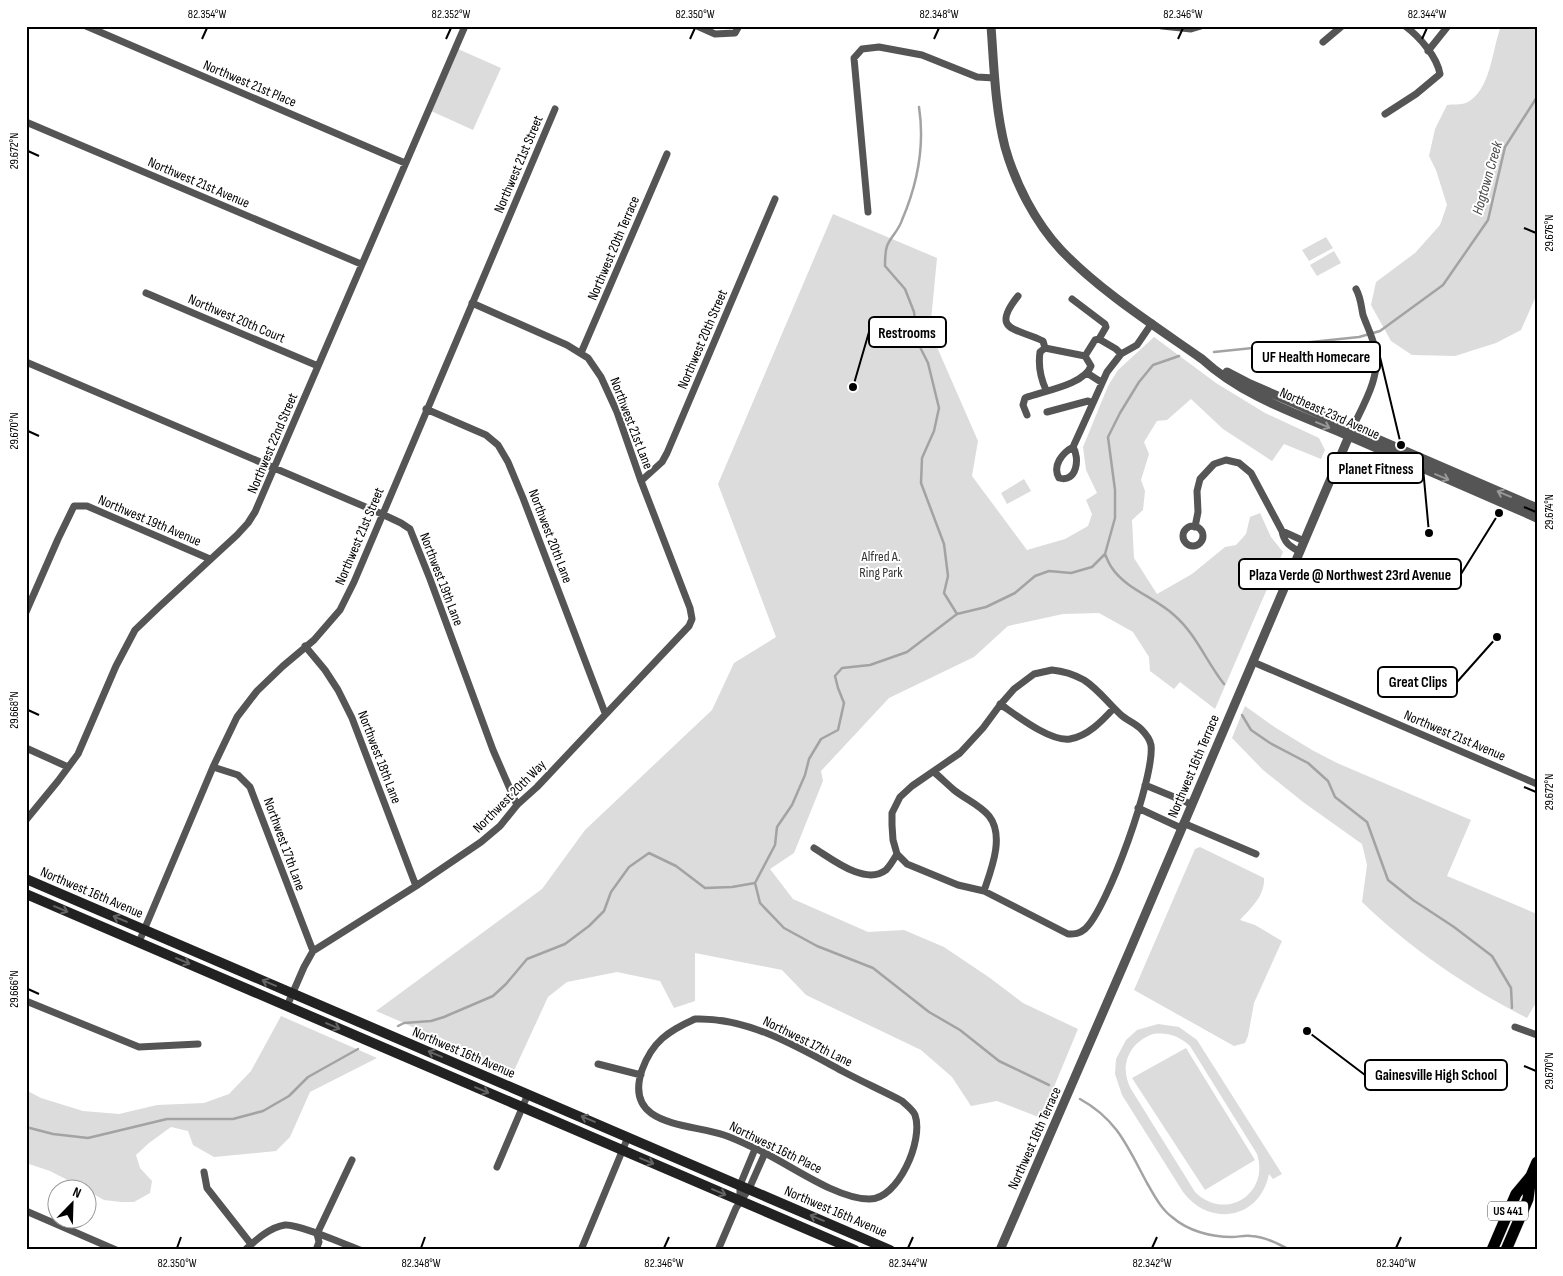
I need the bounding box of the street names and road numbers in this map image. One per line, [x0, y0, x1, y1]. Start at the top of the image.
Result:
street label: Northwest 21st Place [201, 56, 299, 111]
street label: Northwest 21st Street [490, 113, 547, 215]
street label: Northwest 21st Avenue [145, 153, 252, 212]
street label: Northwest 20th Terrace [584, 194, 643, 303]
street label: Northwest 20th Street [674, 287, 731, 391]
street label: Northwest 20th Court [186, 290, 288, 347]
street label: Northwest 21st Lane [606, 375, 657, 471]
street label: Northeast 23rd Avenue [1277, 384, 1382, 443]
street label: Northwest 22nd Street [244, 390, 301, 496]
street label: Northwest 21st Street [331, 485, 388, 587]
street label: Northwest 20th Lane [525, 487, 576, 585]
street label: Northwest 19th Avenue [96, 491, 204, 550]
street label: Northwest 19th Lane [416, 530, 467, 628]
street label: Northwest 21st Avenue [1401, 706, 1508, 765]
street label: Northwest 18th Lane [354, 708, 405, 806]
street label: Northwest 16th Terrace [1164, 712, 1223, 820]
street label: Northwest 20th Way [469, 756, 550, 836]
street label: Northwest 17th Lane [260, 795, 309, 893]
street label: Northwest 16th Avenue [38, 863, 146, 922]
street label: Northwest 17th Lane [760, 1012, 855, 1070]
street label: Northwest 16th Avenue [410, 1023, 518, 1082]
street label: Northwest 16th Terrace [1004, 1084, 1065, 1192]
street label: Northwest 16th Place [727, 1118, 825, 1177]
street label: Northwest 16th Avenue [782, 1182, 890, 1241]
road number: US 441 [1488, 1202, 1528, 1220]

